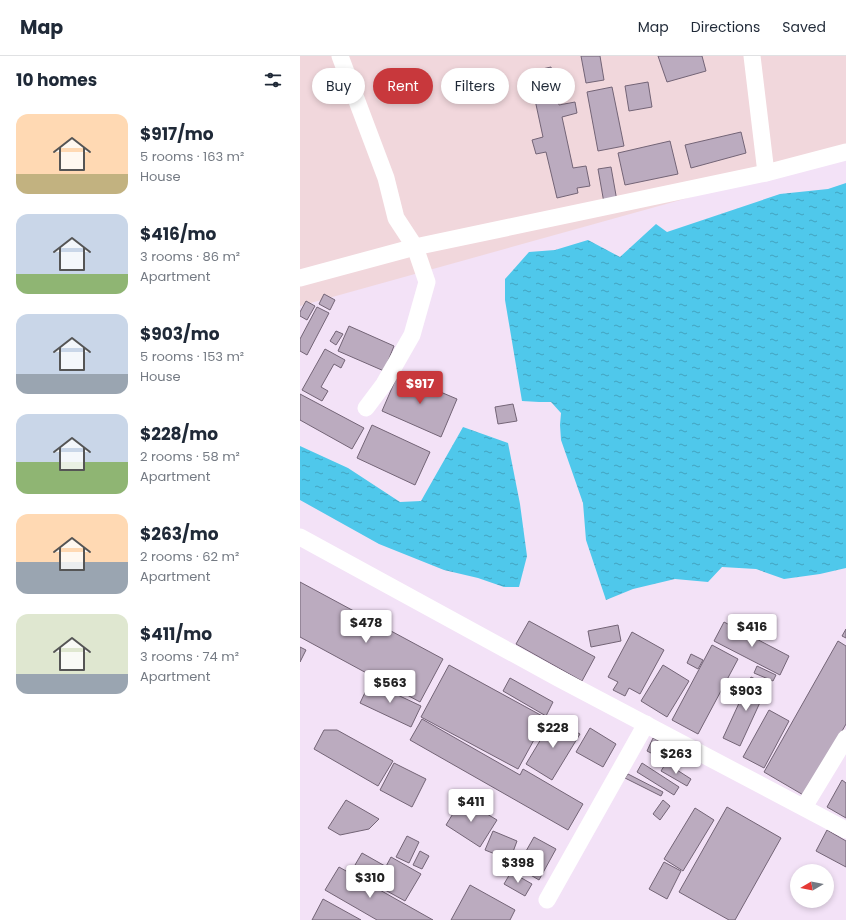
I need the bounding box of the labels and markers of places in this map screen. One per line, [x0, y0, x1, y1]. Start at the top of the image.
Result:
pin: $917 [396, 371, 444, 405]
pin: $478 [342, 610, 390, 644]
pin: $416 [728, 614, 776, 648]
pin: $563 [366, 670, 414, 704]
pin: $903 [722, 678, 770, 712]
pin: $228 [529, 715, 577, 749]
pin: $263 [652, 741, 700, 775]
pin: $411 [447, 789, 495, 823]
pin: $398 [494, 850, 542, 884]
pin: $310 [346, 865, 394, 899]

